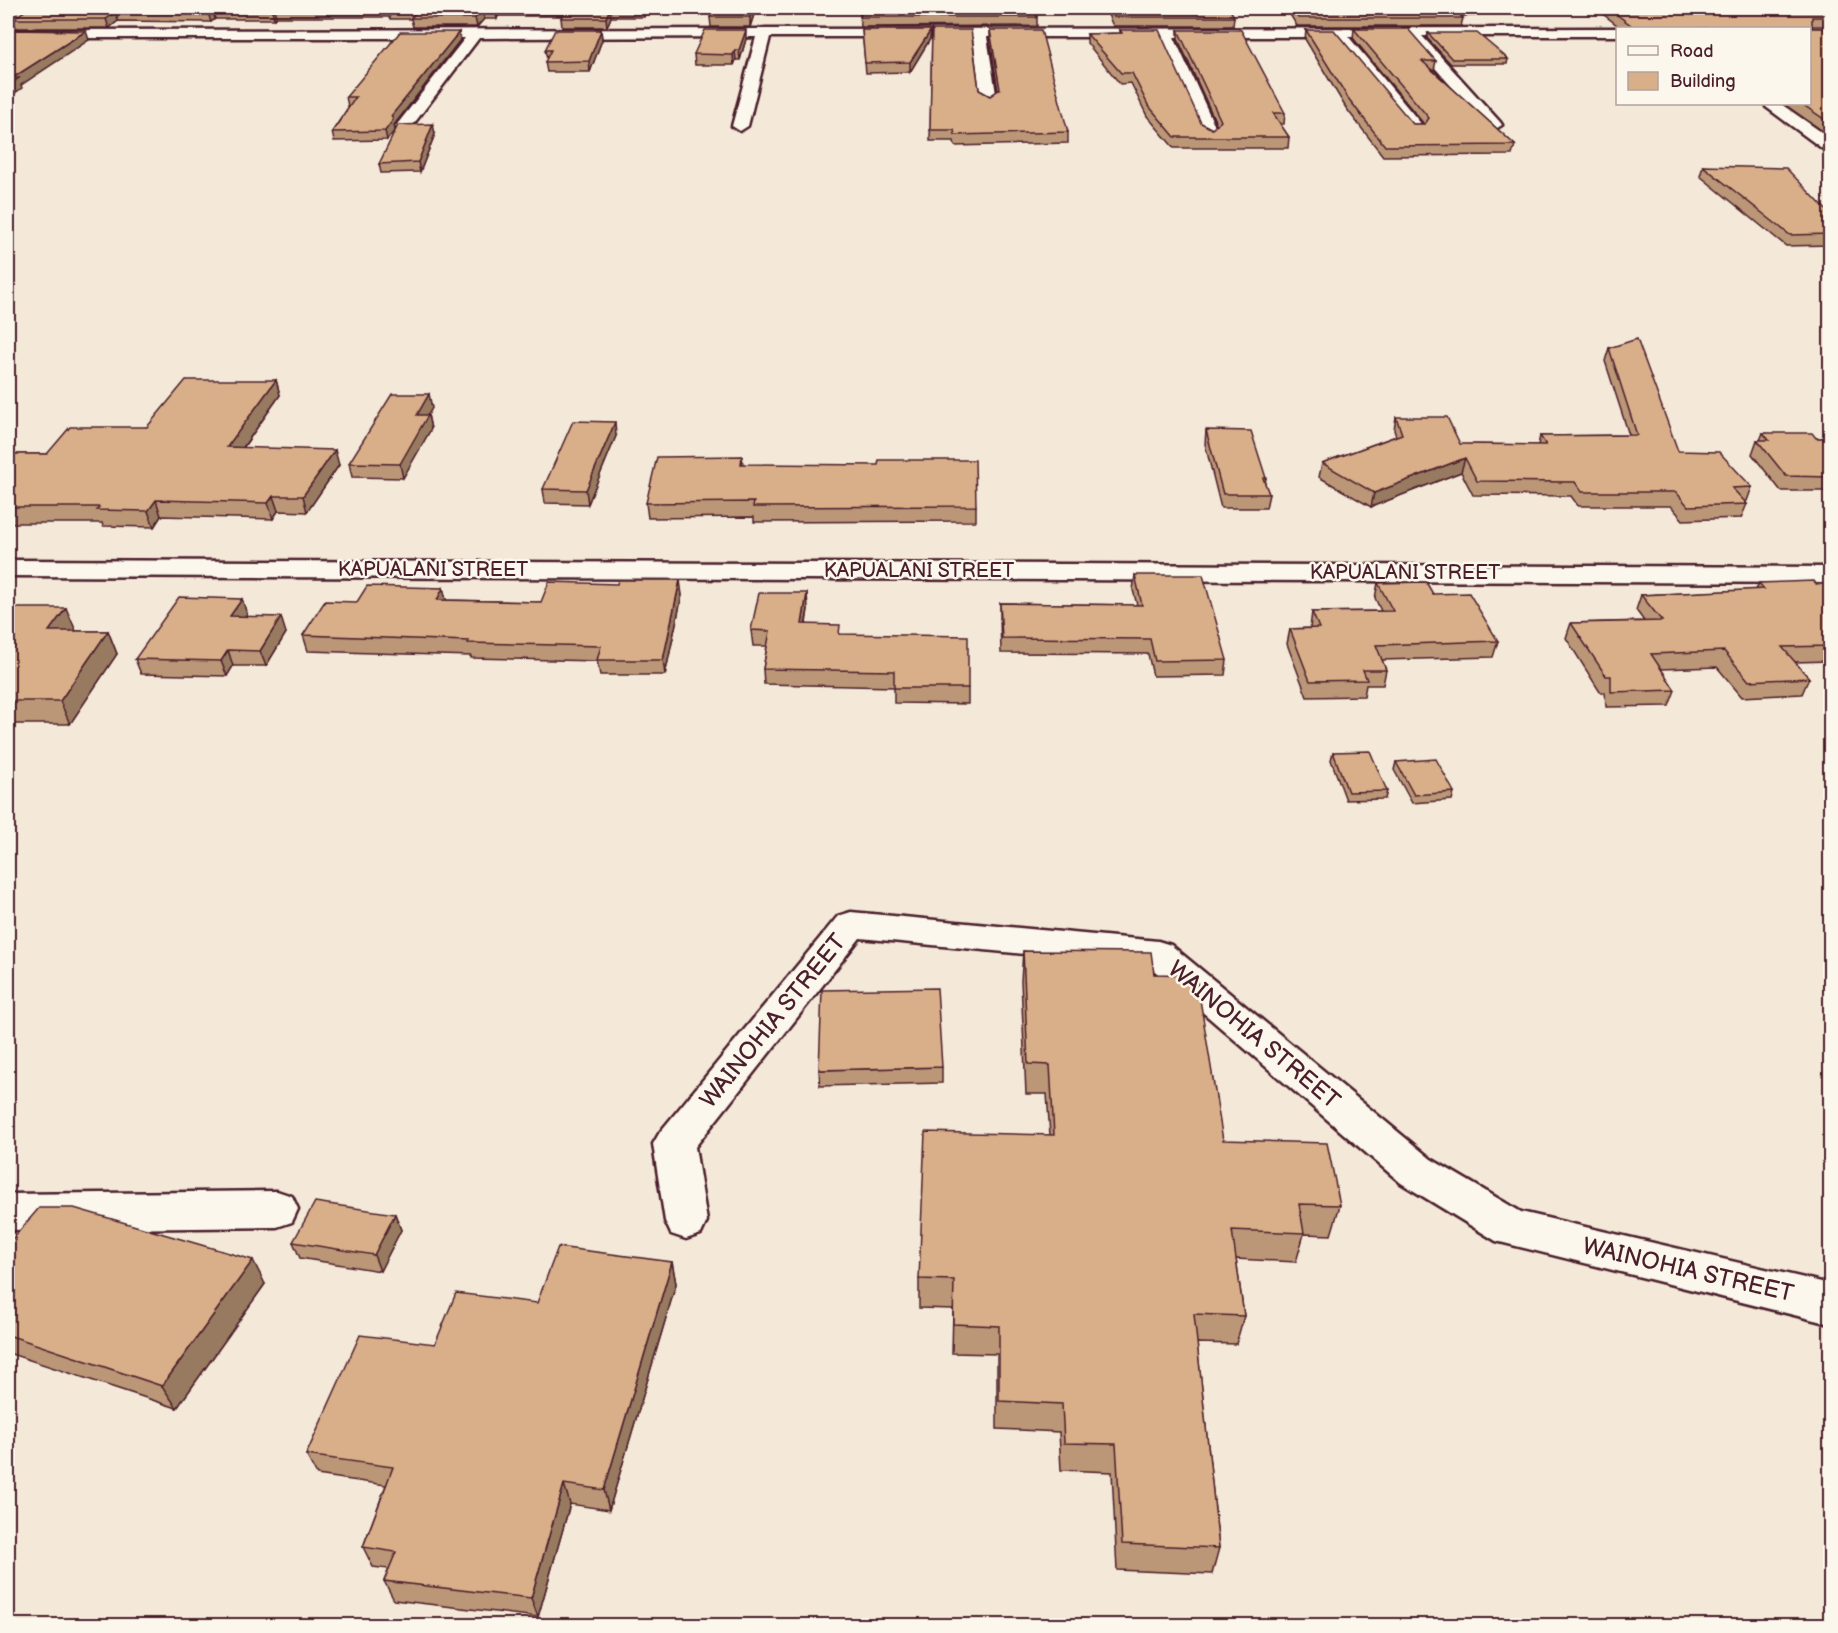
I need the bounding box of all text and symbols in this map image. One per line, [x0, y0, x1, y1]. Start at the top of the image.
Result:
legend [1616, 27, 1811, 105]
text: Road [1670, 41, 1714, 62]
text: Building [1670, 71, 1736, 92]
street label: KAPUALANI STREET [338, 558, 528, 582]
street label: KAPUALANI STREET [824, 559, 1014, 583]
street label: KAPUALANI STREET [1310, 561, 1500, 585]
street label: WAINOHIA STREET [694, 928, 853, 1114]
street label: WAINOHIA STREET [1162, 955, 1346, 1116]
street label: WAINOHIA STREET [1580, 1232, 1797, 1309]

